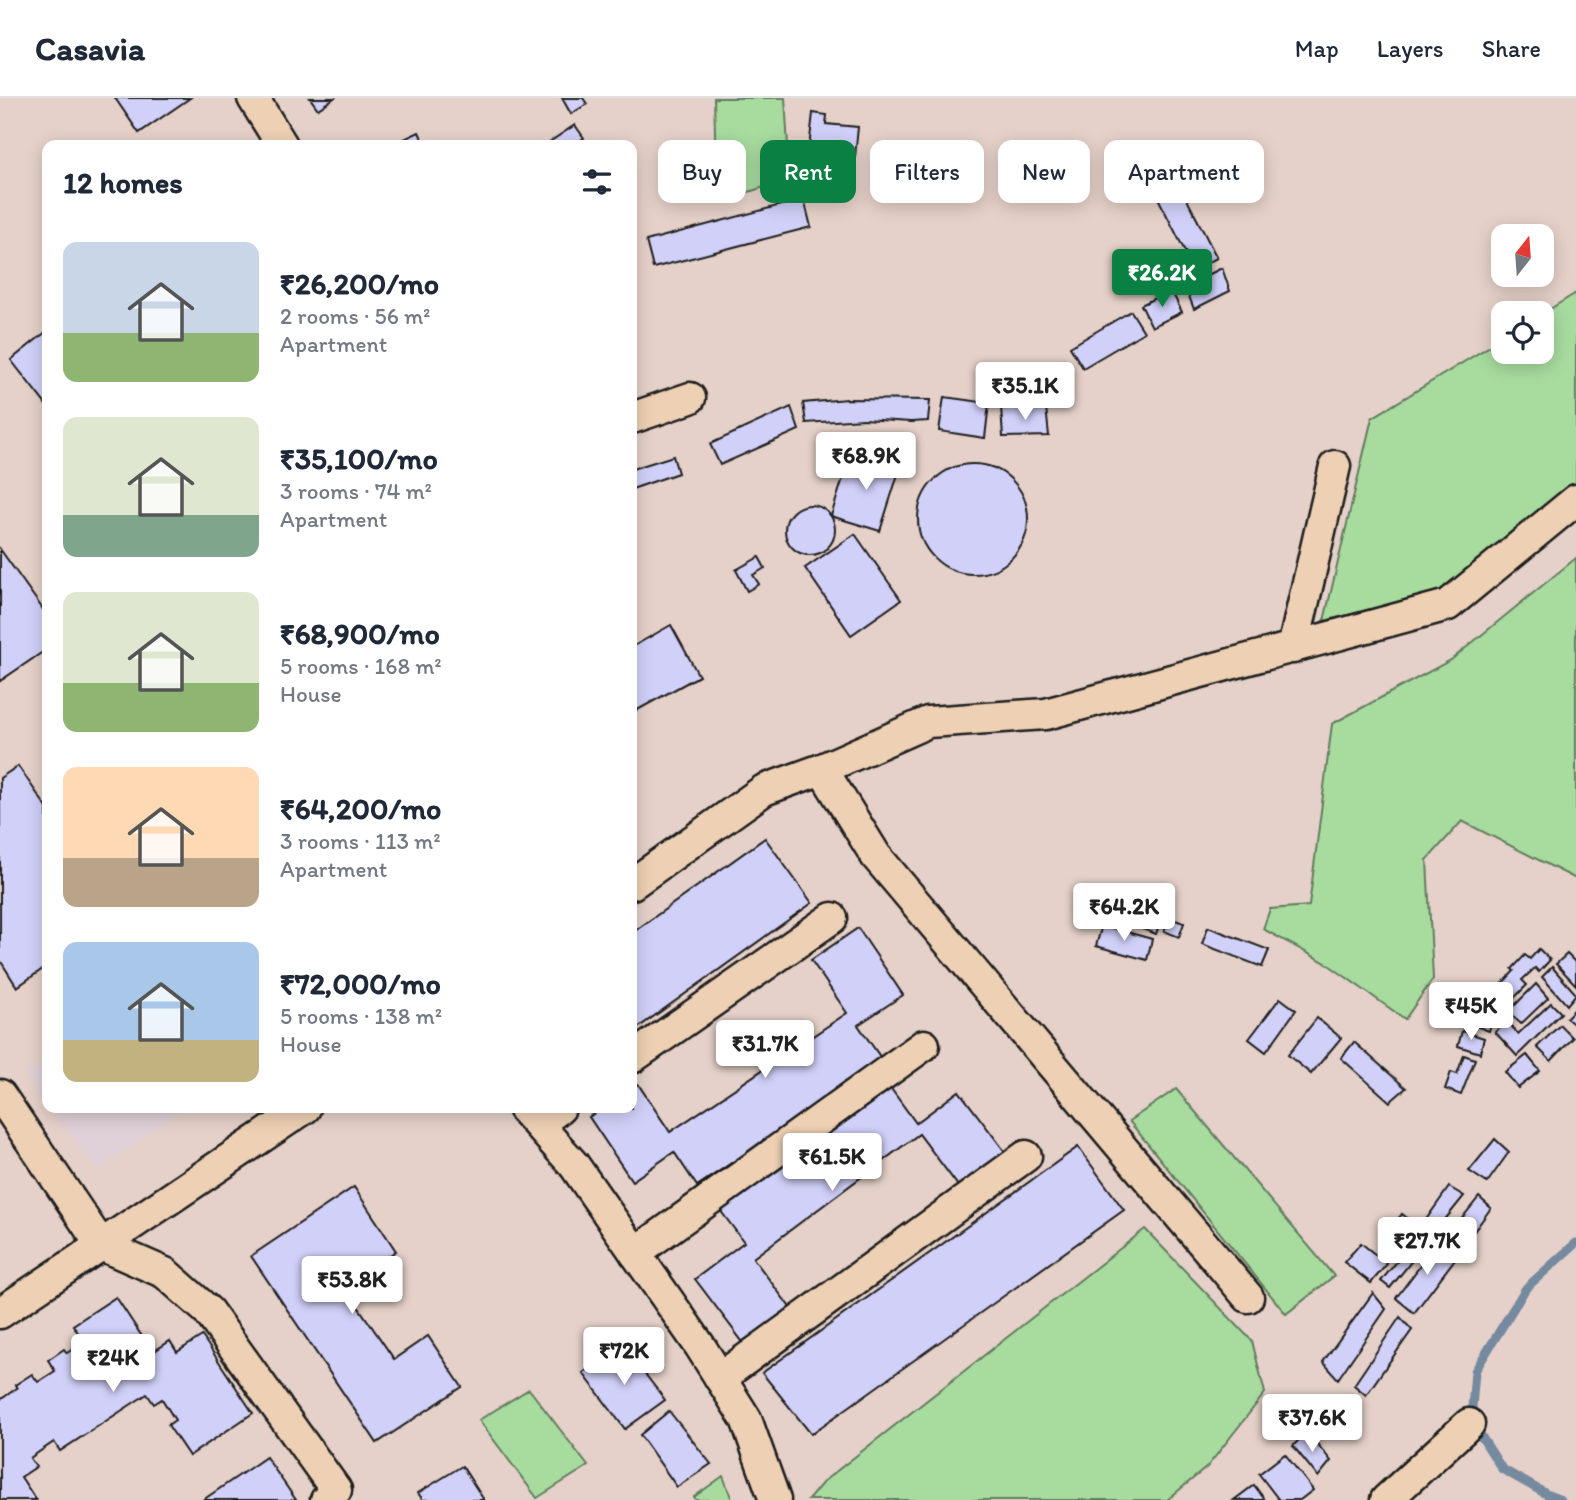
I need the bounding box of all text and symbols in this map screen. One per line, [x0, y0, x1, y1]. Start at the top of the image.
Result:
text: Casavia [35, 29, 145, 68]
text: Map [1295, 34, 1339, 63]
text: Layers [1377, 34, 1444, 63]
text: Share [1482, 34, 1541, 63]
chip: Buy [658, 140, 746, 203]
chip: Rent [760, 140, 856, 203]
chip: Filters [870, 140, 984, 203]
chip: New [998, 140, 1090, 203]
chip: Apartment [1104, 140, 1264, 203]
icon: filters [578, 163, 616, 201]
text: 12 homes [63, 164, 183, 201]
north arrow [1491, 224, 1554, 287]
map controls [1491, 224, 1554, 364]
pin: ₹26.2K [1105, 250, 1219, 309]
text: ₹26.2K [1128, 258, 1196, 286]
text: ₹26,200/mo [280, 265, 439, 302]
icon: home [119, 270, 203, 354]
button: locate [1491, 301, 1554, 364]
text: 2 rooms · 56 m² [280, 302, 431, 330]
text: Apartment [280, 330, 387, 358]
pin: ₹35.1K [968, 362, 1082, 422]
text: ₹35.1K [992, 371, 1058, 399]
pin: ₹68.9K [809, 432, 923, 492]
text: ₹35,100/mo [280, 440, 438, 477]
text: ₹68.9K [832, 441, 900, 469]
icon: home [119, 445, 203, 529]
text: 3 rooms · 74 m² [280, 477, 432, 505]
text: Apartment [280, 505, 387, 533]
text: ₹68,900/mo [280, 615, 440, 652]
icon: home [119, 620, 203, 704]
text: 5 rooms · 168 m² [280, 652, 442, 680]
text: House [280, 680, 342, 708]
text: ₹64,200/mo [280, 790, 441, 827]
icon: home [119, 795, 203, 879]
text: 3 rooms · 113 m² [280, 827, 441, 855]
text: Apartment [280, 855, 387, 883]
pin: ₹64.2K [1067, 884, 1181, 943]
text: ₹64.2K [1089, 892, 1159, 920]
text: ₹72,000/mo [280, 965, 441, 1002]
icon: home [119, 970, 203, 1054]
pin: ₹45K [1430, 982, 1512, 1042]
text: ₹45K [1445, 991, 1497, 1019]
text: 5 rooms · 138 m² [280, 1002, 442, 1030]
pin: ₹31.7K [708, 1020, 822, 1080]
text: ₹31.7K [732, 1029, 798, 1057]
text: House [280, 1030, 342, 1058]
pin: ₹61.5K [775, 1134, 889, 1193]
text: ₹61.5K [799, 1142, 865, 1170]
pin: ₹27.7K [1370, 1218, 1484, 1277]
text: ₹27.7K [1394, 1226, 1460, 1254]
pin: ₹53.8K [295, 1256, 409, 1316]
text: ₹53.8K [318, 1265, 386, 1293]
pin: ₹72K [583, 1328, 665, 1387]
pin: ₹24K [72, 1334, 154, 1394]
text: ₹72K [599, 1336, 649, 1364]
text: ₹24K [87, 1343, 139, 1371]
pin: ₹37.6K [1255, 1394, 1369, 1454]
text: ₹37.6K [1278, 1403, 1346, 1431]

